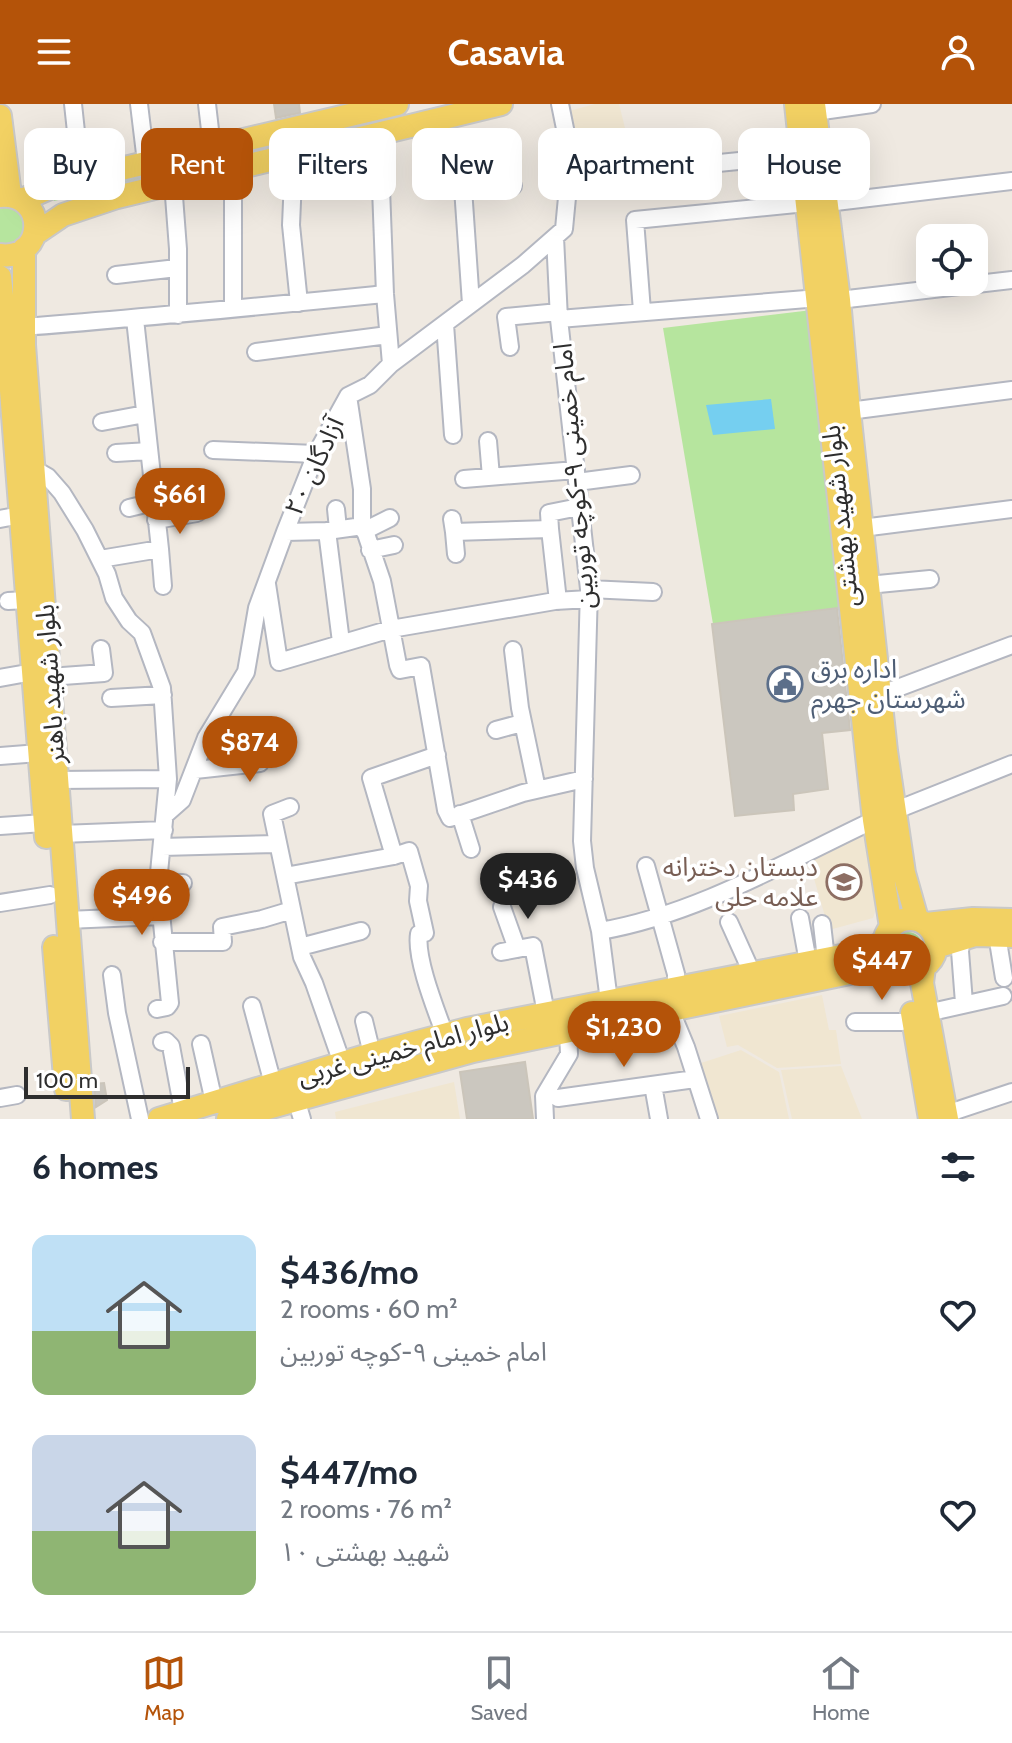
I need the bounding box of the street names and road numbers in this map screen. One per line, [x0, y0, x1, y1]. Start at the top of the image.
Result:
street label: امام خمینی ۹-کوچه توربین [546, 341, 606, 610]
street label: آزادگان ۲۰ [277, 410, 351, 520]
street label: بلوار شهید بهشتی [815, 423, 865, 609]
street label: بلوار شهید باهنر [28, 603, 72, 766]
street label: بلوار امام خمینی غربی [294, 1005, 513, 1096]

